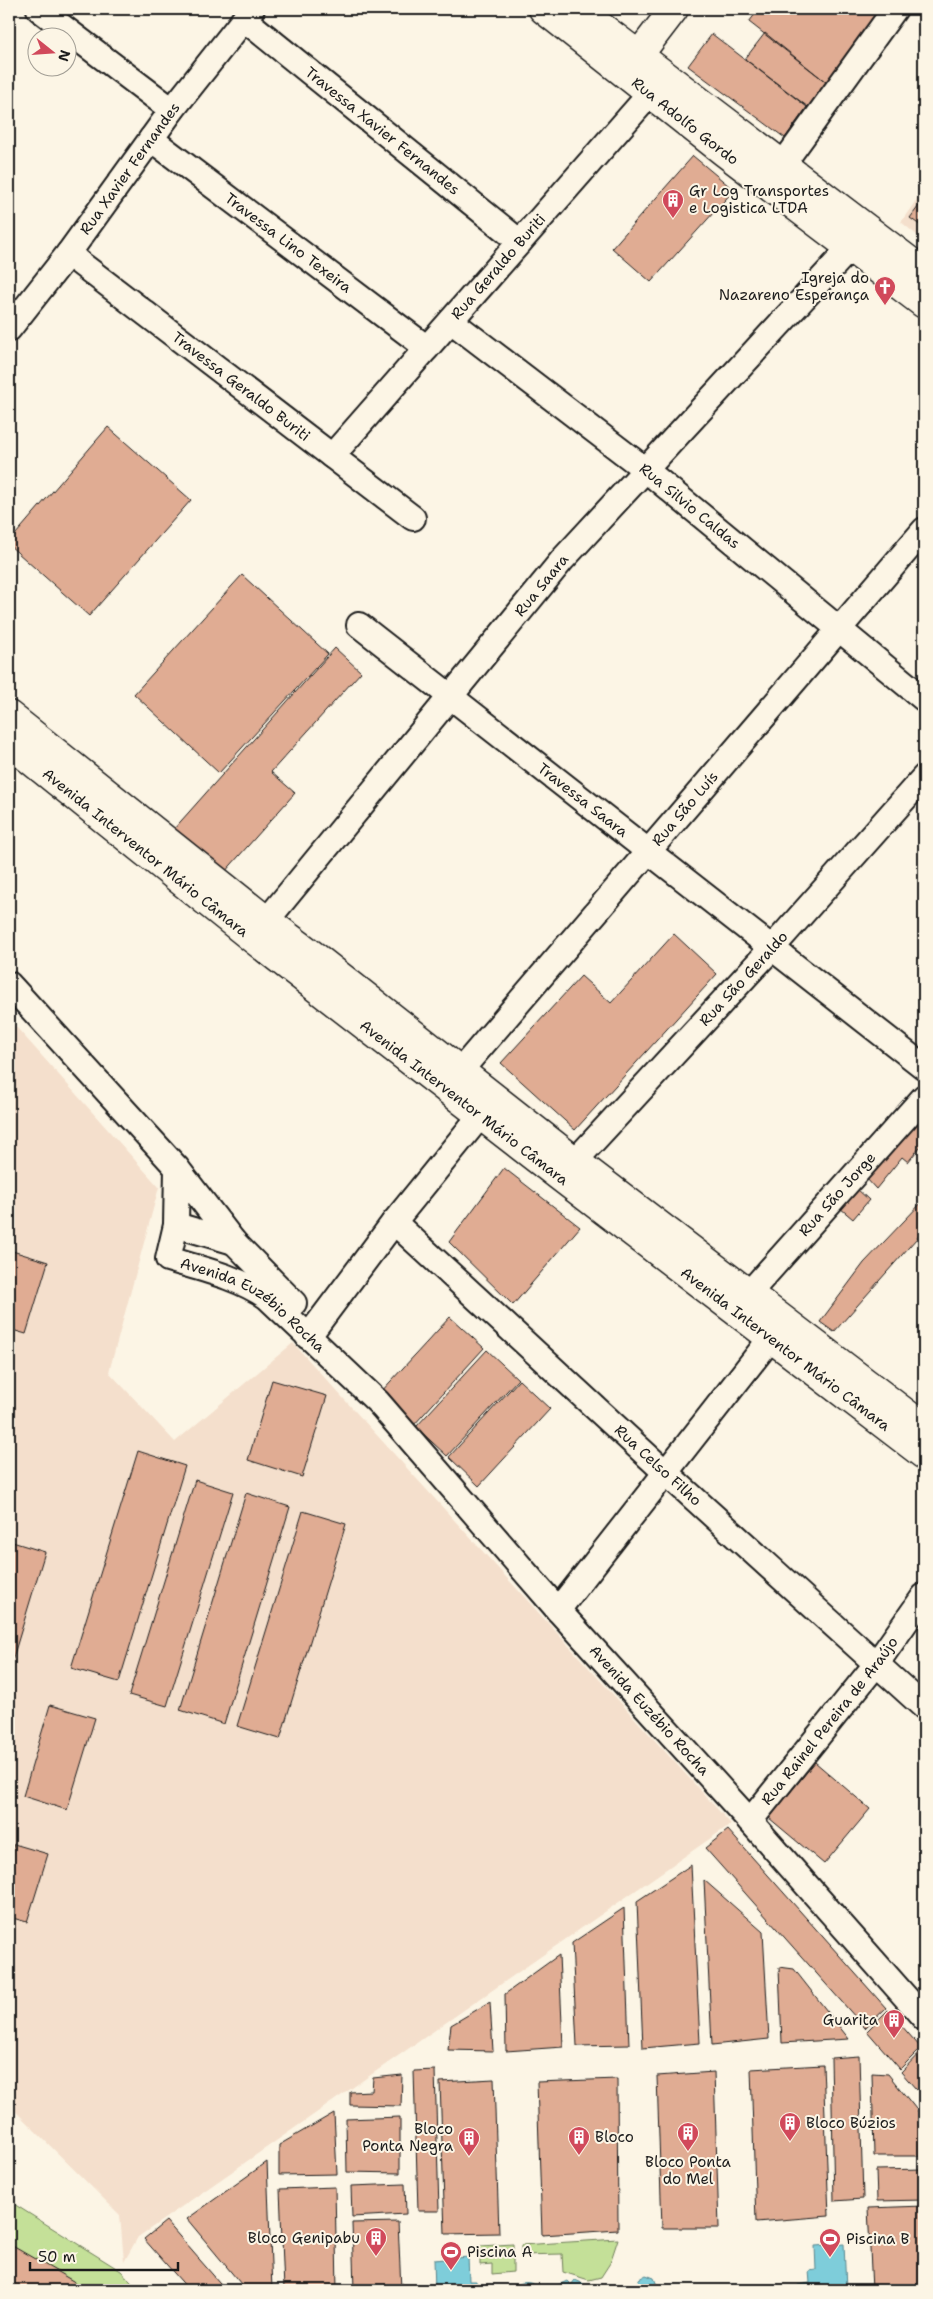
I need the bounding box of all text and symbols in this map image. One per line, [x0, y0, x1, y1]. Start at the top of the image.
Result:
north arrow [28, 28, 78, 78]
text: N [54, 48, 75, 64]
street label: Travessa Xavier Fernandes [301, 62, 464, 199]
street label: Rua Adolfo Gordo [627, 73, 743, 170]
street label: Rua Xavier Fernandes [75, 98, 184, 239]
place label: Gr Log Transportes e Logistica LTDA [689, 181, 829, 218]
street label: Travessa Lino Texeira [221, 188, 356, 298]
building icon: Gr Log Transportes e Logistica LTDA [661, 188, 685, 219]
street label: Rua Geraldo Buriti [446, 210, 550, 324]
place label: Igreja do Nazareno Esperança [719, 268, 870, 305]
church icon: Igreja do Nazareno Esperança [873, 275, 897, 306]
street label: Travessa Geraldo Buriti [168, 327, 314, 446]
street label: Rua Silvio Caldas [635, 459, 744, 553]
street label: Rua Saara [510, 549, 573, 621]
street label: Travessa Saara [533, 758, 633, 842]
street label: Avenida Interventor Mário Câmara [38, 764, 253, 942]
street label: Rua São Luís [647, 767, 723, 850]
street label: Rua São Geraldo [695, 927, 792, 1030]
street label: Avenida Interventor Mário Câmara [356, 1015, 573, 1190]
street label: Rua São Jorge [794, 1148, 880, 1241]
street label: Avenida Euzébio Rocha [178, 1253, 330, 1357]
street label: Avenida Interventor Mário Câmara [676, 1263, 895, 1436]
street label: Rua Celso Filho [610, 1420, 706, 1510]
street label: Rua Rainel Pereira de Araújo [757, 1633, 902, 1809]
street label: Avenida Euzébio Rocha [585, 1641, 714, 1780]
building icon: Guarita [882, 2008, 906, 2039]
place label: Guarita [823, 2010, 879, 2030]
building icon: Bloco Búzios [778, 2111, 802, 2142]
place label: Bloco Búzios [806, 2113, 896, 2133]
place label: Bloco Ponta Negra [362, 2119, 454, 2156]
building icon: Bloco Ponta do Mel [676, 2121, 700, 2152]
building icon: Bloco [567, 2125, 591, 2156]
building icon: Bloco Ponta Negra [457, 2126, 481, 2157]
place label: Bloco [595, 2127, 634, 2147]
place label: Bloco Ponta do Mel [645, 2152, 732, 2189]
building icon: Bloco Genipabu [364, 2226, 388, 2257]
sports icon: Piscina B [818, 2227, 842, 2258]
place label: Bloco Genipabu [248, 2228, 360, 2248]
place label: Piscina B [846, 2229, 909, 2249]
scale bar [30, 2239, 178, 2271]
sports icon: Piscina A [439, 2240, 463, 2271]
place label: Piscina A [467, 2242, 532, 2262]
text: 50 m [38, 2247, 76, 2267]

